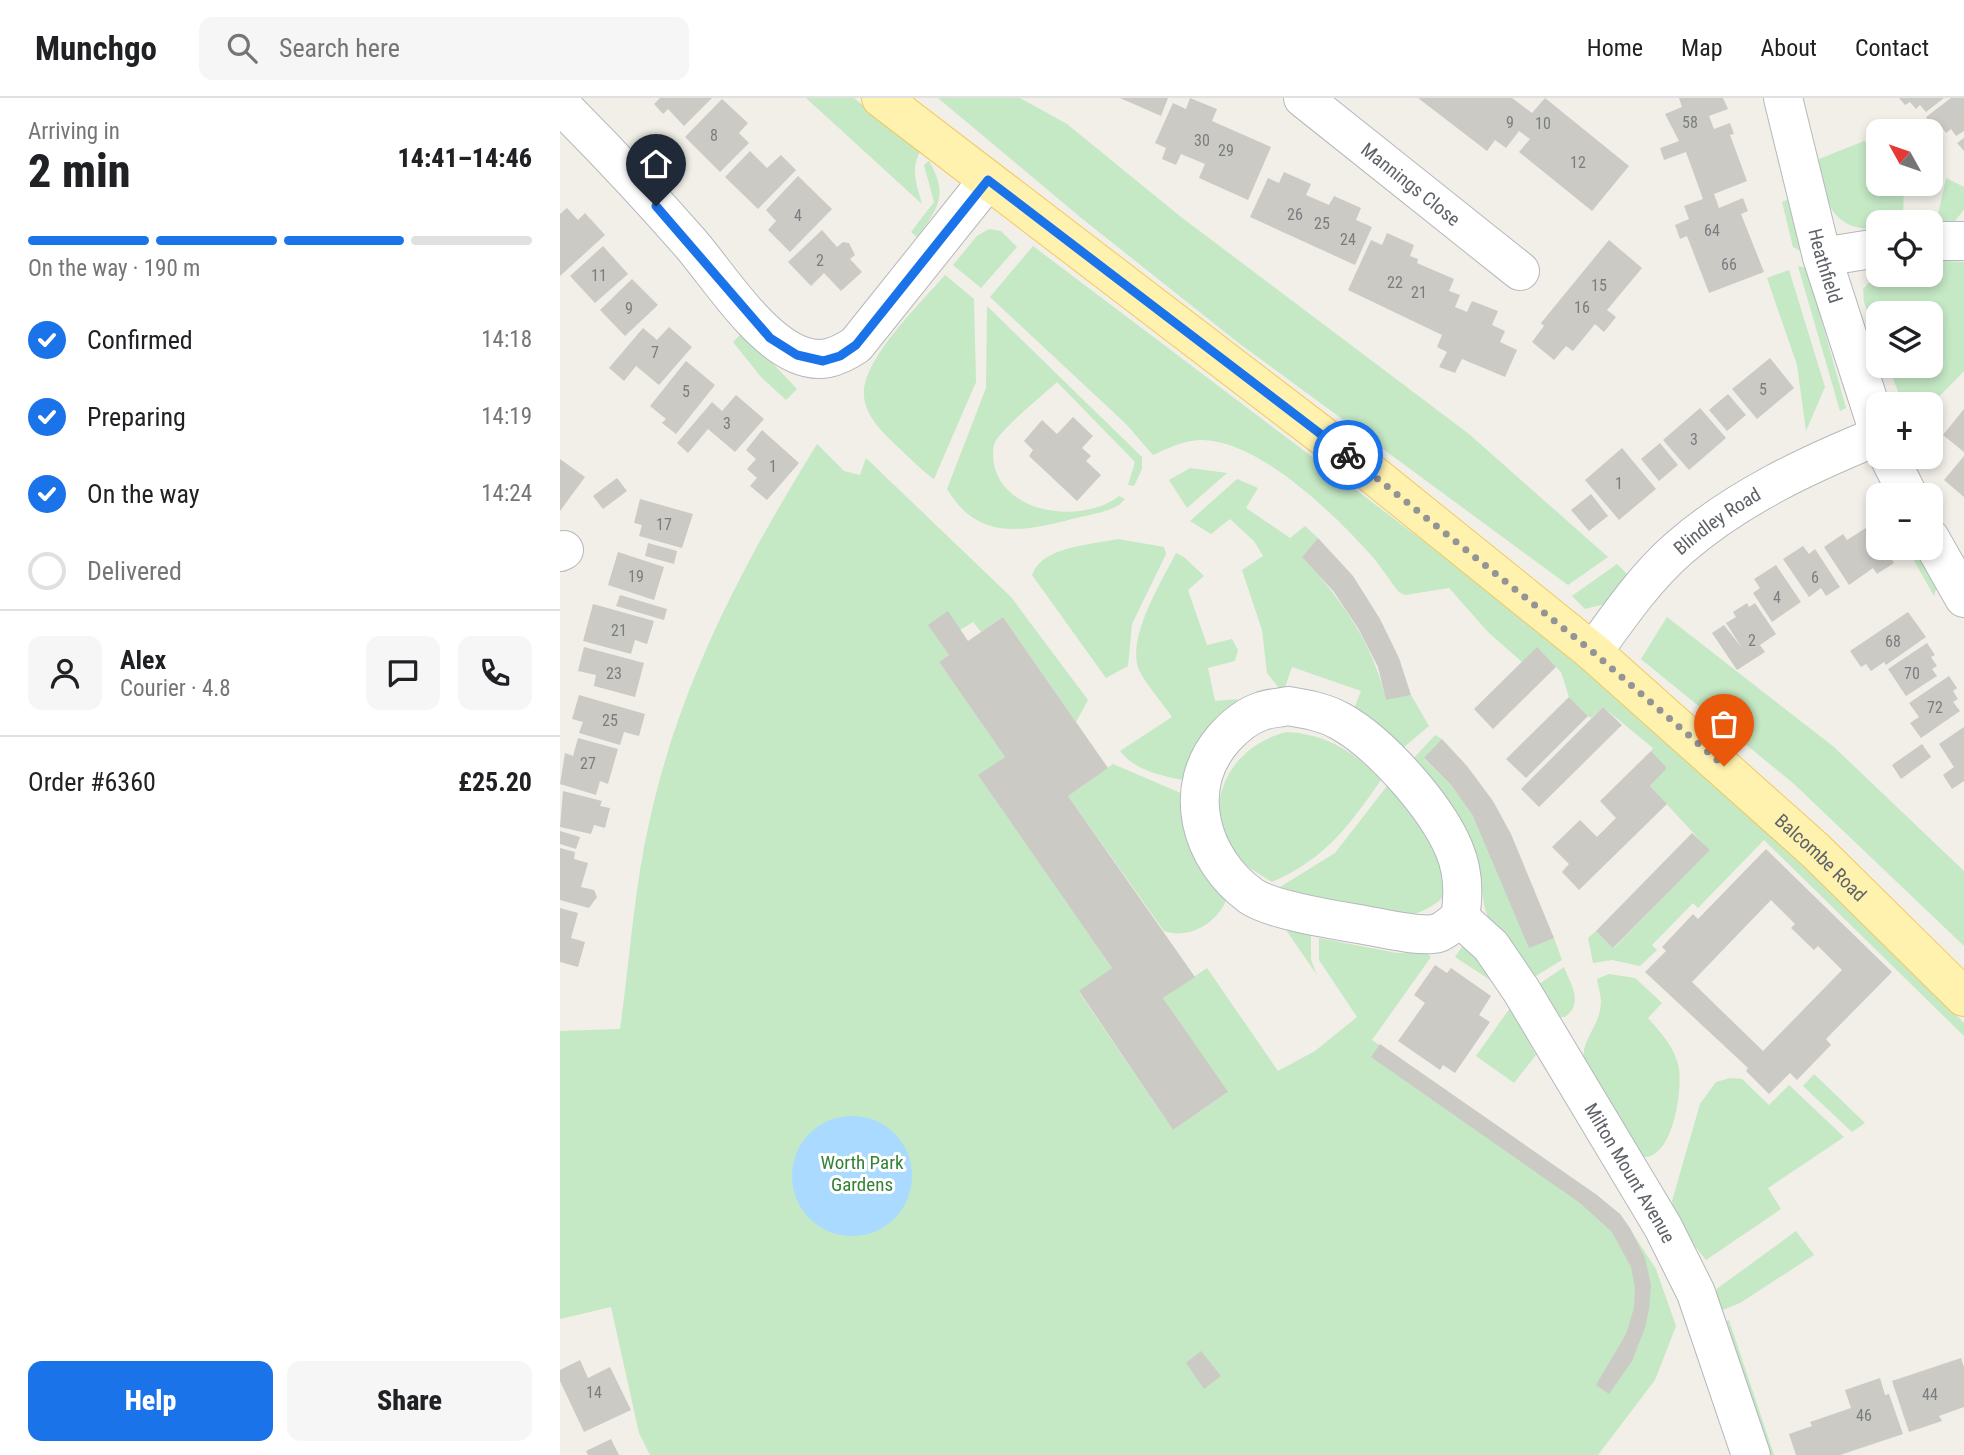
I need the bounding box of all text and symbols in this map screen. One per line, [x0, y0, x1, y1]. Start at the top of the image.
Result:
search box [199, 17, 689, 80]
text: Munchgo [35, 29, 157, 68]
icon: search [223, 29, 261, 67]
text: Search here [279, 33, 400, 63]
text: Home [1587, 34, 1643, 62]
text: Map [1681, 34, 1723, 62]
text: About [1761, 34, 1817, 62]
text: Contact [1855, 34, 1929, 62]
house number: 9 [1506, 113, 1514, 132]
house number: 58 [1682, 113, 1698, 132]
house number: 10 [1535, 114, 1551, 133]
text: Arriving in [28, 118, 120, 145]
north arrow [1866, 119, 1942, 196]
map controls [1866, 119, 1943, 560]
house number: 8 [710, 126, 718, 145]
house number: 30 [1194, 131, 1210, 150]
pin [626, 134, 686, 206]
street label: Mannings Close [1357, 138, 1465, 231]
house number: 29 [1218, 141, 1234, 160]
text: 14:41–14:46 [398, 143, 532, 173]
text: 2 min [28, 144, 131, 198]
icon: home [637, 145, 675, 183]
house number: 12 [1570, 153, 1586, 172]
house number: 26 [1287, 205, 1303, 224]
house number: 4 [794, 206, 802, 225]
button: locate [1866, 210, 1943, 287]
house number: 25 [1314, 214, 1330, 233]
house number: 64 [1704, 221, 1720, 240]
street label: Heathfield [1804, 226, 1848, 306]
house number: 24 [1340, 230, 1356, 249]
house number: 2 [816, 251, 824, 270]
text: On the way · 190 m [28, 255, 200, 282]
house number: 66 [1721, 255, 1737, 274]
house number: 11 [591, 266, 607, 285]
house number: 22 [1387, 273, 1403, 292]
house number: 15 [1591, 276, 1607, 295]
house number: 21 [1411, 283, 1427, 302]
house number: 16 [1574, 298, 1590, 317]
house number: 9 [625, 299, 633, 318]
button: layers [1866, 301, 1943, 378]
icon: check [28, 321, 66, 359]
text: Confirmed [87, 325, 193, 355]
text: 14:18 [481, 326, 532, 353]
house number: 7 [651, 343, 659, 362]
house number: 5 [1759, 380, 1767, 399]
house number: 5 [682, 382, 690, 401]
button: + [1866, 392, 1943, 469]
icon: check [28, 398, 66, 436]
text: Preparing [87, 402, 186, 432]
text: 14:19 [481, 403, 532, 430]
house number: 3 [723, 414, 731, 433]
courier [1313, 420, 1383, 490]
house number: 3 [1690, 430, 1698, 449]
icon: bike [1329, 436, 1367, 474]
house number: 1 [769, 457, 777, 476]
house number: 1 [1615, 474, 1623, 493]
icon: check [28, 475, 66, 513]
text: On the way [87, 479, 200, 509]
text: 14:24 [481, 480, 532, 507]
street label: Blindley Road [1669, 482, 1765, 559]
button: − [1866, 483, 1943, 560]
house number: 17 [656, 515, 672, 534]
text: Delivered [87, 556, 182, 586]
house number: 19 [628, 567, 644, 586]
house number: 6 [1811, 568, 1819, 587]
house number: 4 [1773, 588, 1781, 607]
house number: 21 [611, 621, 627, 640]
house number: 2 [1748, 631, 1756, 650]
house number: 68 [1885, 632, 1901, 651]
button: person [28, 636, 102, 710]
button: chat [366, 636, 440, 710]
button: phone [458, 636, 532, 710]
text: Alex [120, 645, 166, 675]
house number: 23 [606, 664, 622, 683]
house number: 70 [1904, 664, 1920, 683]
text: Courier · 4.8 [120, 675, 231, 702]
pin [1694, 694, 1754, 766]
house number: 72 [1927, 698, 1943, 717]
icon: bag [1705, 705, 1743, 743]
house number: 25 [602, 711, 618, 730]
house number: 27 [580, 754, 596, 773]
text: Order #6360 [28, 767, 156, 797]
text: £25.20 [458, 767, 532, 797]
street label: Balcombe Road [1770, 809, 1871, 906]
street label: Milton Mount Avenue [1580, 1099, 1680, 1247]
park label: Worth Park Gardens [820, 1151, 904, 1196]
button: Help [28, 1361, 273, 1441]
button: Share [287, 1361, 532, 1441]
house number: 14 [586, 1383, 602, 1402]
house number: 44 [1922, 1385, 1938, 1404]
house number: 46 [1856, 1406, 1872, 1425]

